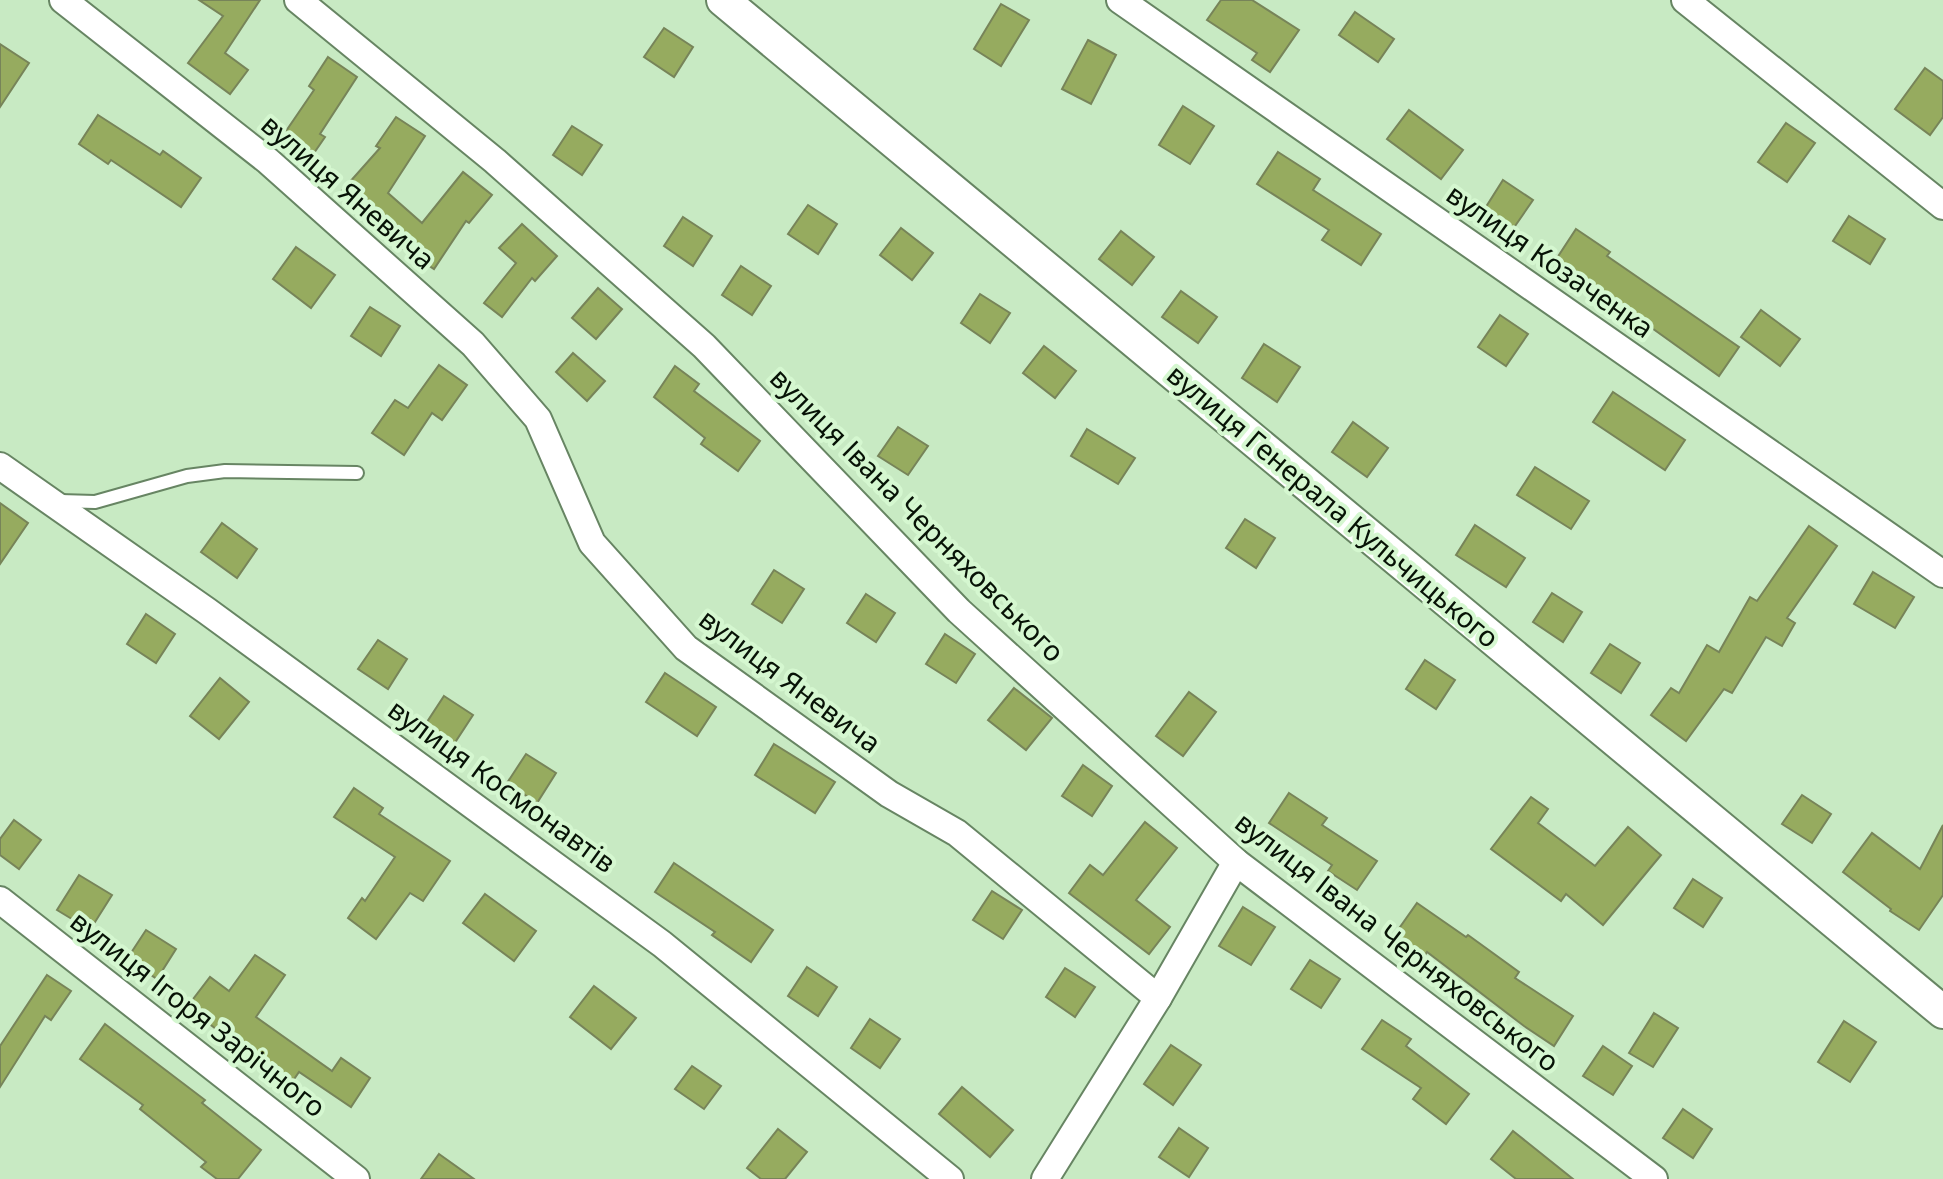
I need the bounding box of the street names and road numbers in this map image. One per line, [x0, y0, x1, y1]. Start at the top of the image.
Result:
street label: вулиця Яневича [254, 105, 444, 277]
street label: вулиця Козаченка [1440, 174, 1662, 346]
street label: вулиця Генерала Кульчицького [1160, 355, 1508, 656]
street label: вулиця Івана Черняховського [762, 359, 1073, 670]
street label: вулиця Яневича [692, 599, 889, 761]
street label: вулиця Космонавтів [381, 690, 624, 881]
street label: вулиця Івана Черняховського [1228, 803, 1568, 1080]
street label: вулиця Ігоря Зарічного [63, 901, 334, 1125]

